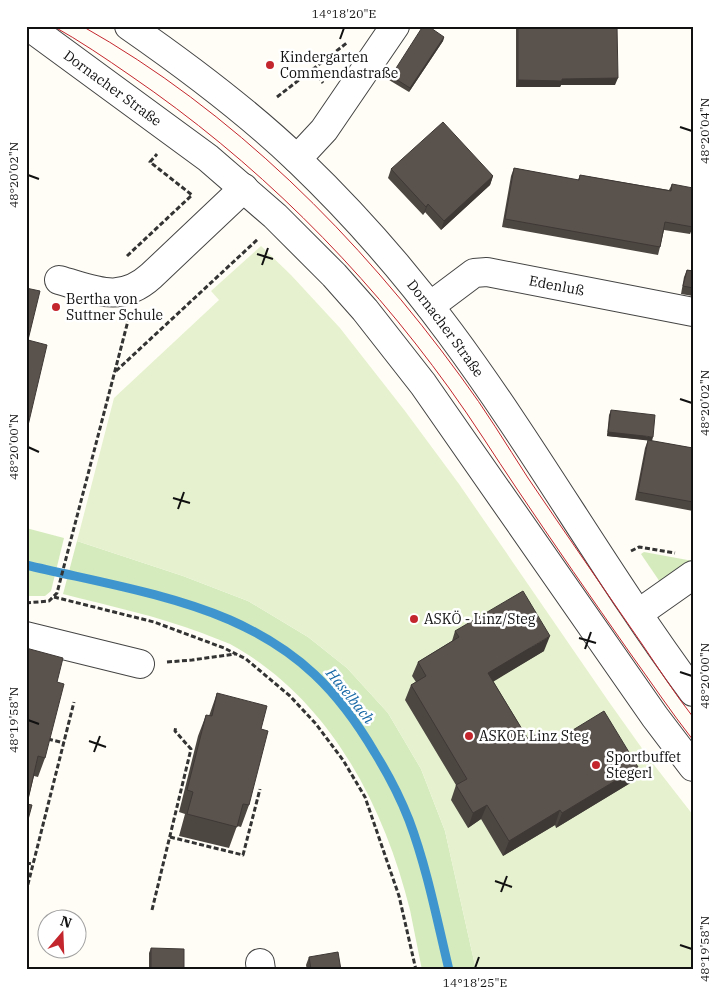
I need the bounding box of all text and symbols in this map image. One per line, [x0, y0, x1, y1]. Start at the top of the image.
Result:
text: 14°18'20"E [312, 6, 376, 21]
street label: Dornacher Straße [60, 46, 165, 130]
place label: Kindergarten Commendastraße [280, 48, 398, 82]
marker: Kindergarten Commendastraße [264, 59, 276, 71]
text: 48°20'04"N [697, 98, 712, 164]
text: 48°20'02"N [6, 142, 21, 208]
street label: Edenluß [528, 271, 586, 300]
street label: Dornacher Straße [403, 276, 488, 380]
place label: Bertha von Suttner Schule [66, 290, 163, 324]
marker: Bertha von Suttner Schule [50, 301, 62, 313]
text: 48°20'02"N [697, 370, 712, 436]
text: 48°20'00"N [6, 414, 21, 480]
place label: ASKÖ - Linz/Steg [424, 610, 536, 628]
marker: ASKÖ - Linz/Steg [408, 613, 420, 625]
text: 48°20'00"N [697, 643, 712, 709]
water label: Haselbach [322, 663, 379, 728]
text: 48°19'58"N [6, 687, 21, 753]
place label: ASKOE Linz Steg [479, 727, 589, 745]
marker: ASKOE Linz Steg [463, 730, 475, 742]
place label: Sportbuffet Stegerl [606, 748, 681, 782]
marker: Sportbuffet Stegerl [590, 759, 602, 771]
north arrow [38, 908, 88, 958]
text: N [58, 911, 74, 932]
text: 48°19'58"N [697, 916, 712, 982]
text: 14°18'25"E [443, 975, 507, 990]

